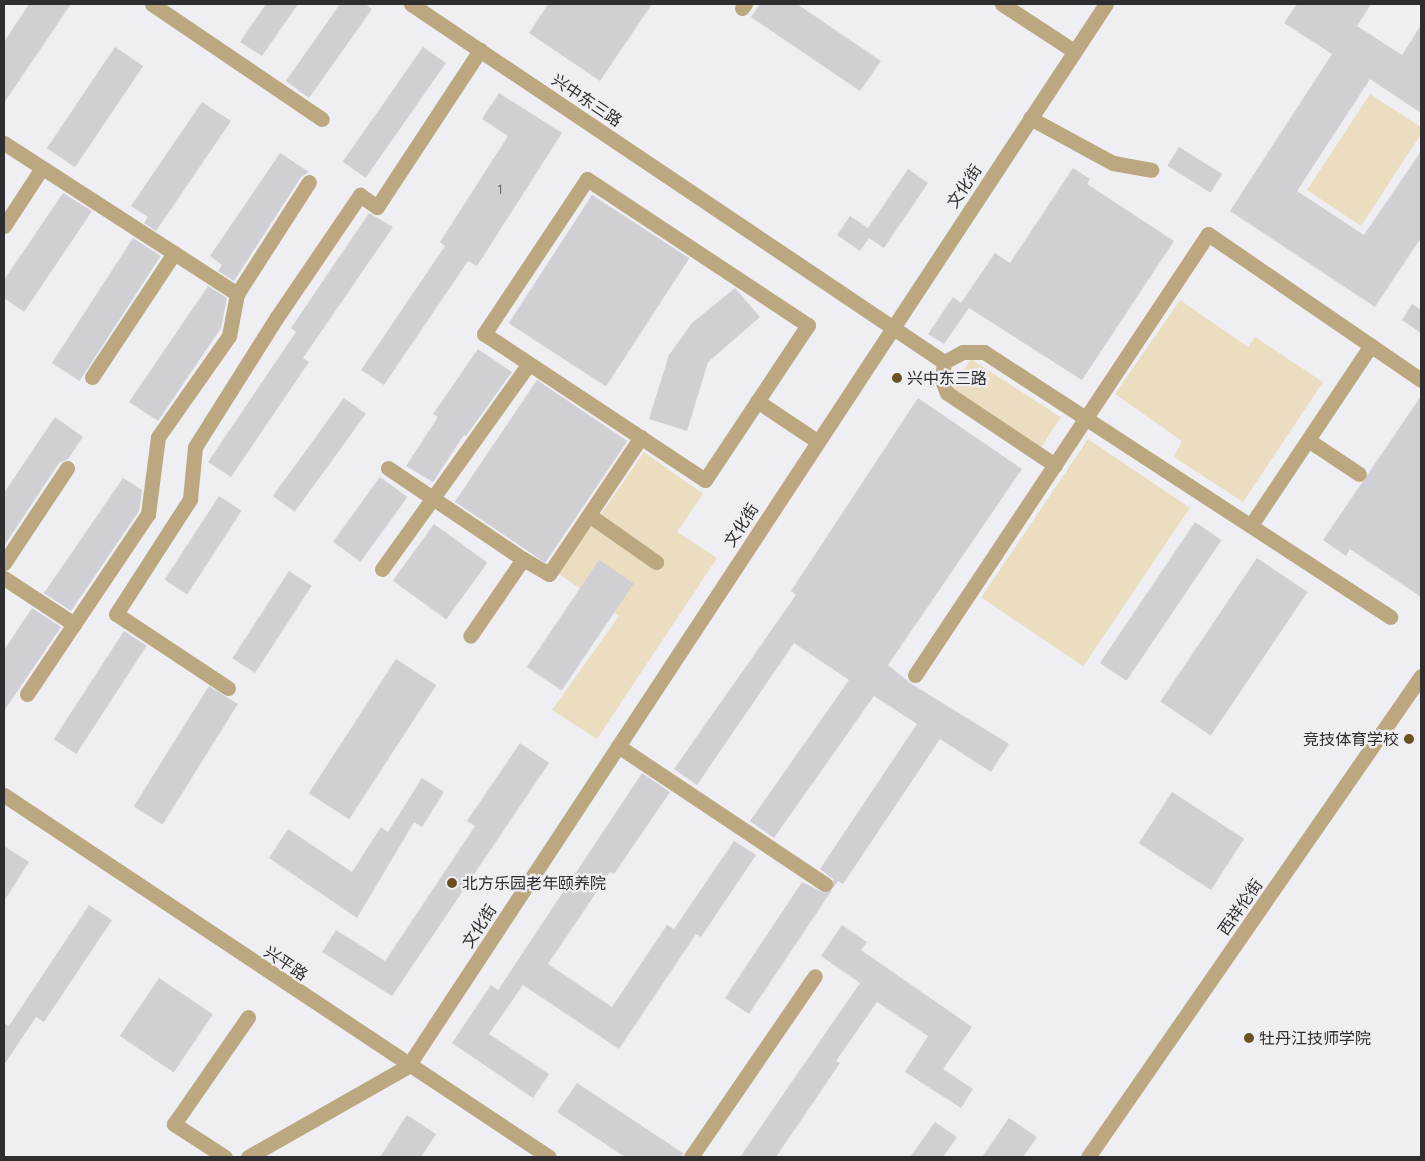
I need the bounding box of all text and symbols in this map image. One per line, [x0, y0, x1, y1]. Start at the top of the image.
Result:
street label: 兴中东三路 [548, 70, 626, 130]
street label: 文化街 [943, 161, 985, 211]
house number: 1 [497, 181, 503, 197]
place label: 兴中东三路 [907, 368, 987, 388]
marker: 兴中东三路 [891, 372, 903, 384]
street label: 文化街 [720, 500, 762, 550]
place label: 竞技体育学校 [1303, 729, 1399, 749]
marker: 竞技体育学校 [1403, 733, 1415, 745]
place label: 北方乐园老年颐养院 [462, 873, 606, 893]
street label: 西祥伦街 [1214, 875, 1266, 939]
marker: 北方乐园老年颐养院 [446, 877, 458, 889]
street label: 文化街 [458, 901, 500, 951]
street label: 兴平路 [261, 942, 311, 984]
place label: 牡丹江技师学院 [1259, 1028, 1371, 1048]
marker: 牡丹江技师学院 [1243, 1032, 1255, 1044]

